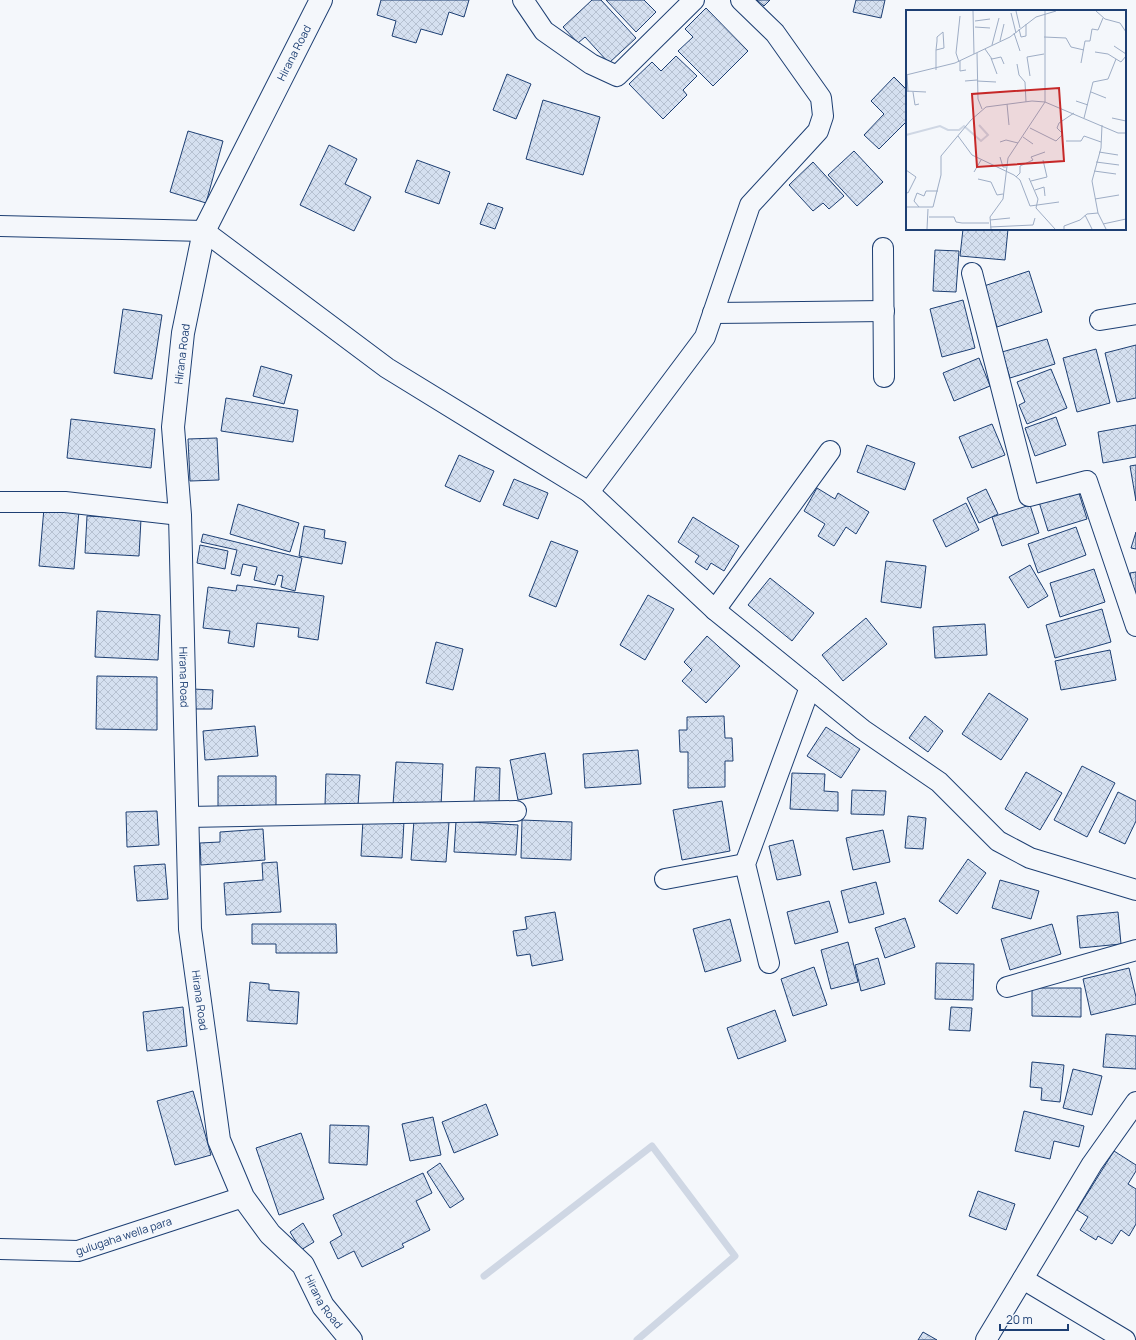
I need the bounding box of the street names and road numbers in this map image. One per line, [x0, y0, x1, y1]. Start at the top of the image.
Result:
street label: Hirana Road [273, 22, 314, 83]
street label: Hirana Road [170, 323, 193, 385]
street label: Hirana Road [176, 646, 193, 708]
street label: Hirana Road [189, 969, 212, 1031]
street label: gulugaha wella para [73, 1213, 173, 1258]
street label: Hirana Road [302, 1272, 346, 1331]

